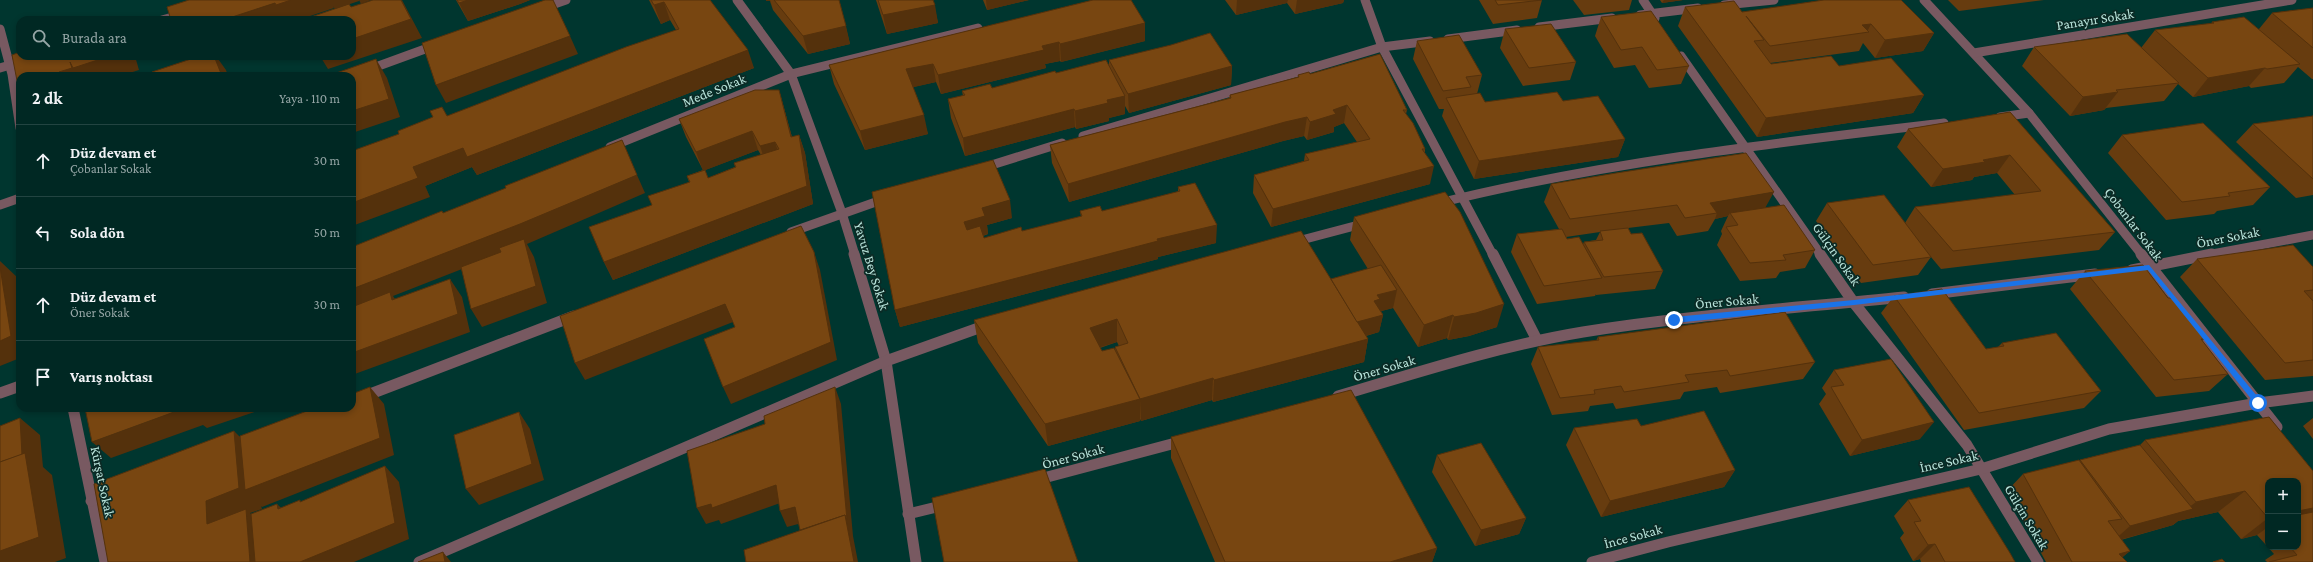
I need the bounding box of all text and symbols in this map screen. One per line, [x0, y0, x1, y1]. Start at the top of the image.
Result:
street label: Panayır Sokak [2055, 5, 2135, 33]
search box [16, 16, 356, 60]
icon: search [30, 27, 52, 49]
text: Burada ara [62, 30, 127, 46]
street label: Mede Sokak [680, 70, 748, 110]
text: 2 dk [32, 89, 62, 108]
text: Yaya · 110 m [279, 91, 340, 106]
text: Düz devam et [70, 145, 156, 161]
icon: ahead [32, 150, 54, 172]
text: 30 m [314, 153, 340, 168]
text: Çobanlar Sokak [70, 161, 151, 176]
street label: Çobanlar Sokak [2101, 184, 2167, 264]
street label: Yavuz Bey Sokak [851, 220, 893, 312]
street label: Gülçin Sokak [1810, 220, 1865, 289]
icon: left [32, 222, 54, 244]
street label: Öner Sokak [2195, 223, 2261, 251]
text: Sola dön [70, 225, 125, 241]
text: 50 m [314, 225, 340, 240]
text: Düz devam et [70, 289, 156, 305]
street label: Öner Sokak [1694, 290, 1760, 312]
icon: ahead [32, 294, 54, 316]
text: 30 m [314, 297, 340, 312]
text: Öner Sokak [70, 305, 129, 320]
route end [1665, 311, 1683, 329]
street label: Öner Sokak [1351, 351, 1417, 385]
icon: arrive [32, 366, 54, 388]
text: Varış noktası [70, 369, 153, 385]
route start [2249, 394, 2267, 412]
street label: Öner Sokak [1040, 440, 1106, 472]
street label: Kürşat Sokak [88, 445, 118, 519]
street label: İnce Sokak [1918, 446, 1980, 475]
map controls [2265, 478, 2301, 550]
button: + [2265, 478, 2301, 514]
street label: Gülçin Sokak [2001, 482, 2053, 553]
button: − [2265, 514, 2301, 550]
street label: İnce Sokak [1602, 520, 1664, 551]

